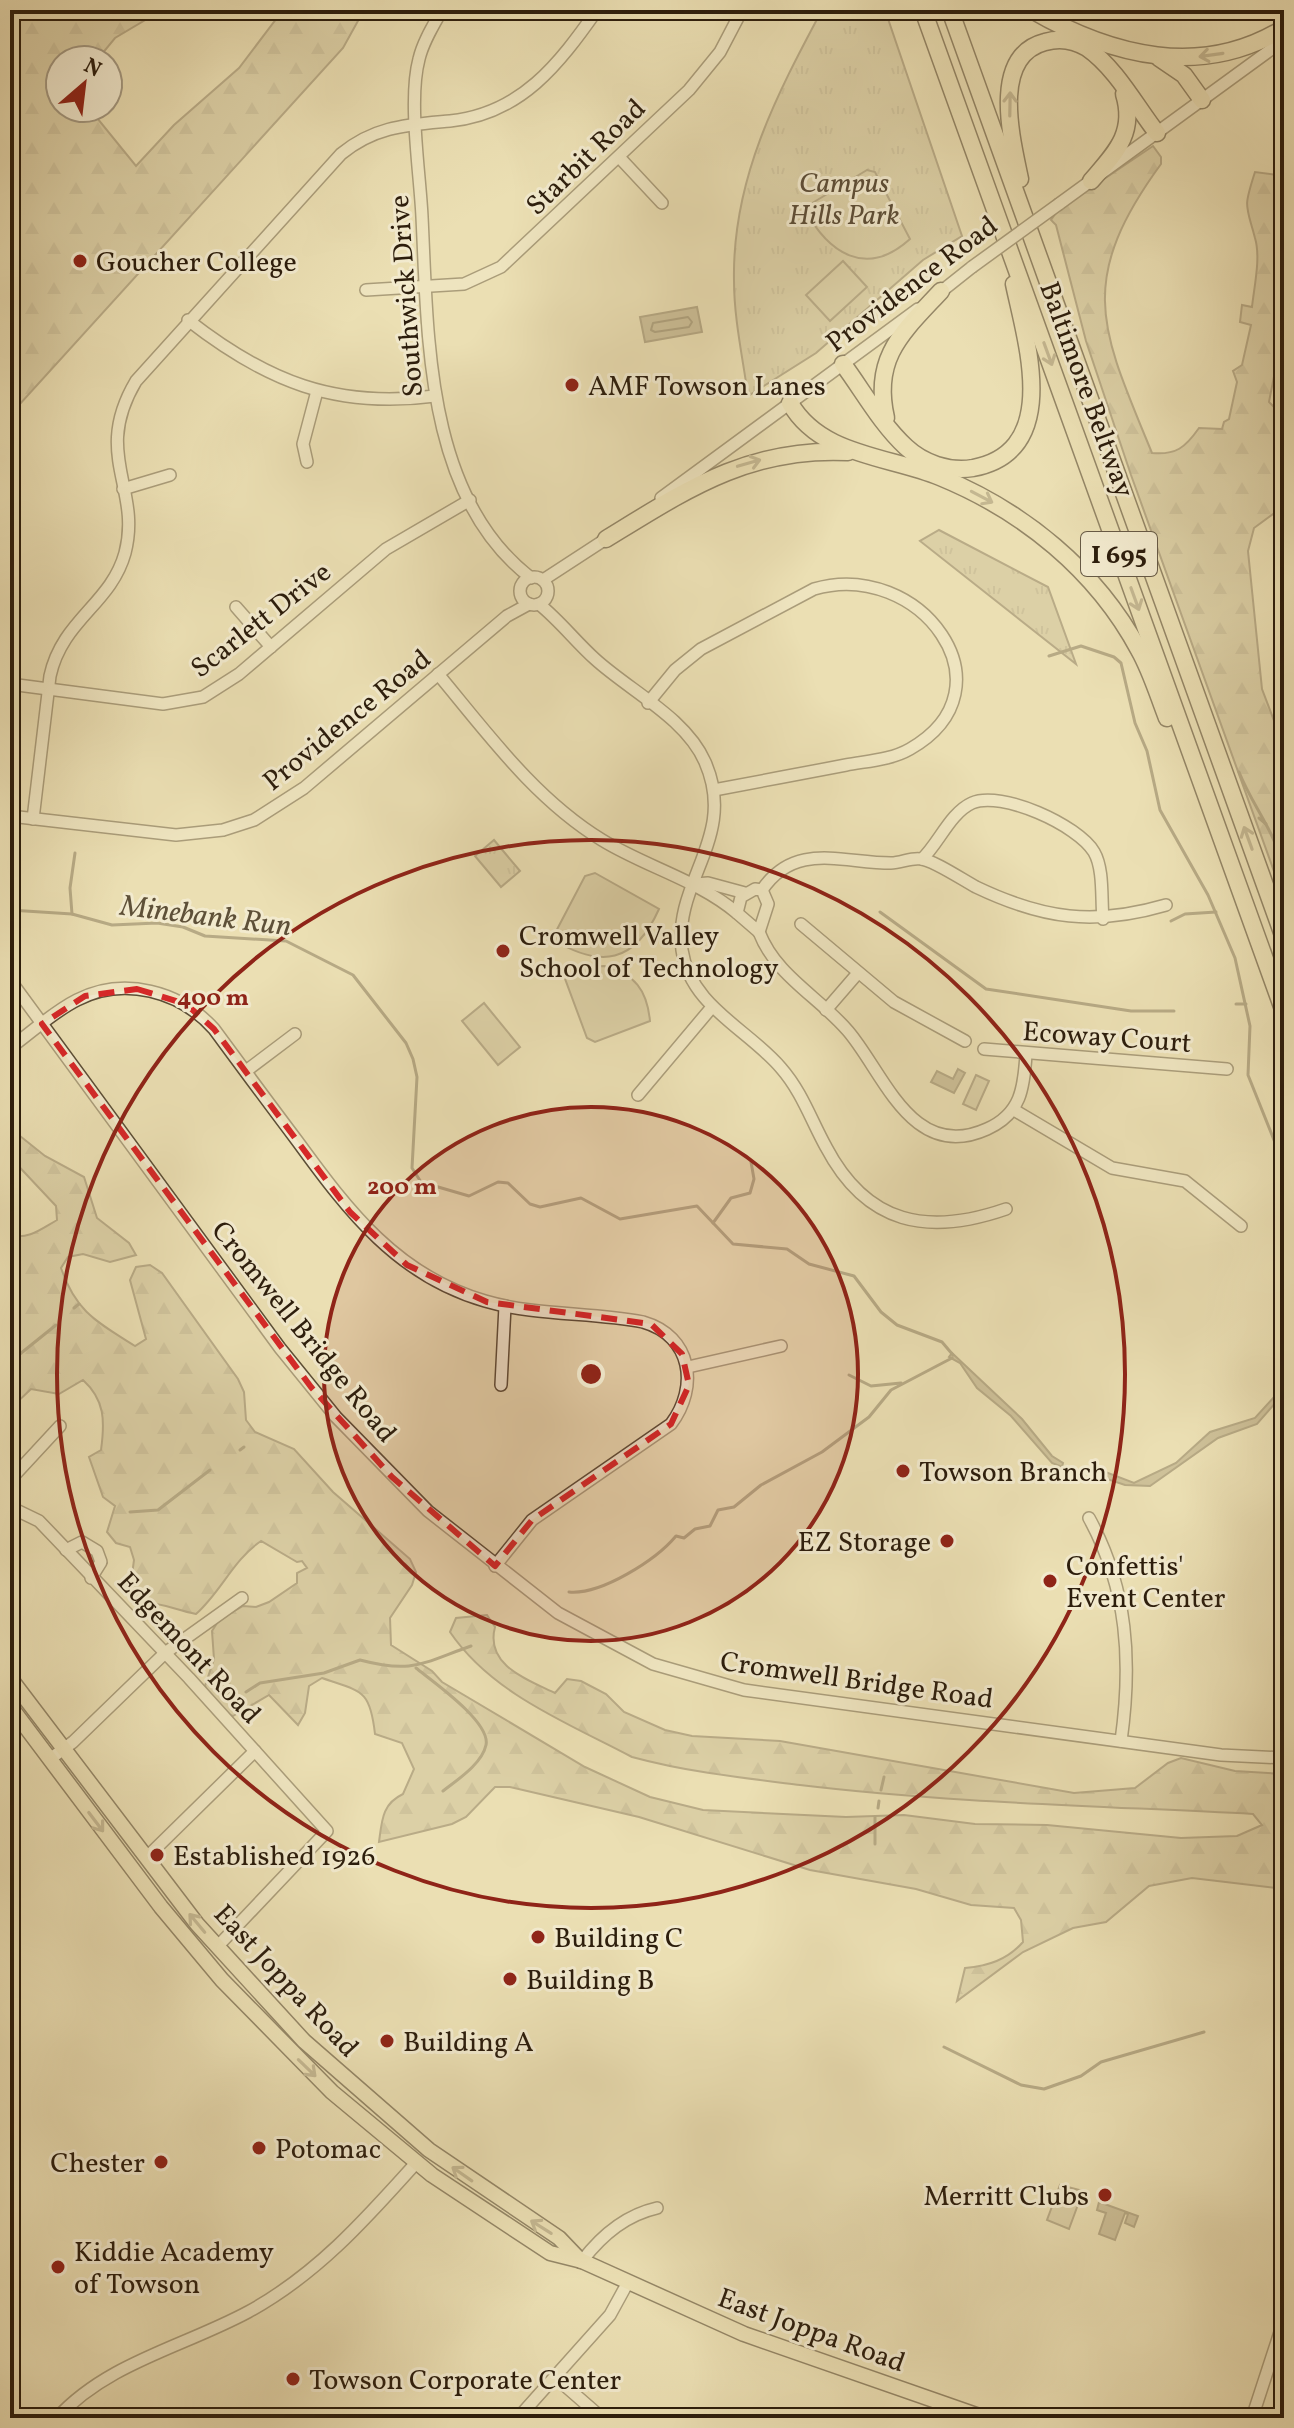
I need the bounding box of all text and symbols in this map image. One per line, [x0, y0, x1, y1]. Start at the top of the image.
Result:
north arrow [44, 44, 124, 124]
one-way arrow [1199, 48, 1225, 63]
text: N [78, 51, 107, 86]
street label: Starbit Road [518, 91, 655, 225]
one-way arrow [1002, 91, 1018, 118]
park label: Campus Hills Park [788, 165, 900, 236]
street label: Southwick Drive [381, 193, 434, 398]
street label: Providence Road [818, 207, 1007, 363]
place label: Goucher College [96, 244, 297, 283]
marker: Goucher College [71, 252, 89, 270]
street label: Baltimore Beltway [1028, 276, 1143, 503]
one-way arrow [1041, 341, 1056, 366]
place label: AMF Towson Lanes [588, 368, 826, 407]
marker: AMF Towson Lanes [563, 376, 581, 394]
one-way arrow [735, 455, 761, 470]
one-way arrow [969, 489, 993, 505]
road number: I 695 [1081, 532, 1157, 576]
street label: Scarlett Drive [183, 554, 340, 688]
one-way arrow [1129, 586, 1144, 611]
street label: Providence Road [255, 641, 440, 801]
one-way arrow [1240, 826, 1255, 851]
water label: Minebank Run [117, 886, 294, 948]
place label: Cromwell Valley School of Technology [519, 918, 779, 989]
marker: Cromwell Valley School of Technology [494, 942, 512, 960]
text: 400 m [177, 982, 249, 1016]
street label: Ecoway Court [1021, 1013, 1193, 1064]
text: 200 m [367, 1171, 437, 1205]
street label: Cromwell Bridge Road [201, 1213, 405, 1452]
centre of rings [577, 1360, 605, 1388]
place label: Towson Branch [919, 1454, 1107, 1493]
marker: Towson Branch [894, 1462, 912, 1480]
place label: EZ Storage [798, 1524, 931, 1563]
marker: EZ Storage [938, 1532, 956, 1550]
place label: Confettis' Event Center [1066, 1548, 1226, 1619]
street label: Edgemont Road [107, 1564, 269, 1733]
marker: Confettis' Event Center [1041, 1572, 1059, 1590]
street label: Cromwell Bridge Road [718, 1643, 996, 1720]
one-way arrow [88, 1811, 105, 1832]
place label: Established 1926 [173, 1838, 375, 1877]
marker: Established 1926 [148, 1846, 166, 1864]
street label: East Joppa Road [204, 1896, 367, 2067]
one-way arrow [188, 1913, 206, 1934]
place label: Building C [554, 1920, 683, 1959]
marker: Building C [529, 1928, 547, 1946]
place label: Building B [526, 1962, 654, 2001]
marker: Building B [501, 1970, 519, 1988]
place label: Building A [403, 2024, 534, 2063]
marker: Building A [378, 2032, 396, 2050]
one-way arrow [297, 2059, 317, 2078]
place label: Potomac [275, 2131, 381, 2170]
marker: Potomac [250, 2139, 268, 2157]
place label: Chester [50, 2145, 145, 2184]
marker: Chester [152, 2153, 170, 2171]
one-way arrow [452, 2166, 474, 2182]
place label: Merritt Clubs [924, 2178, 1089, 2217]
marker: Merritt Clubs [1096, 2186, 1114, 2204]
one-way arrow [530, 2218, 553, 2234]
place label: Kiddie Academy of Towson [74, 2234, 274, 2305]
marker: Kiddie Academy of Towson [49, 2258, 67, 2276]
street label: East Joppa Road [712, 2279, 910, 2383]
place label: Towson Corporate Center [309, 2362, 622, 2401]
marker: Towson Corporate Center [284, 2370, 302, 2388]

